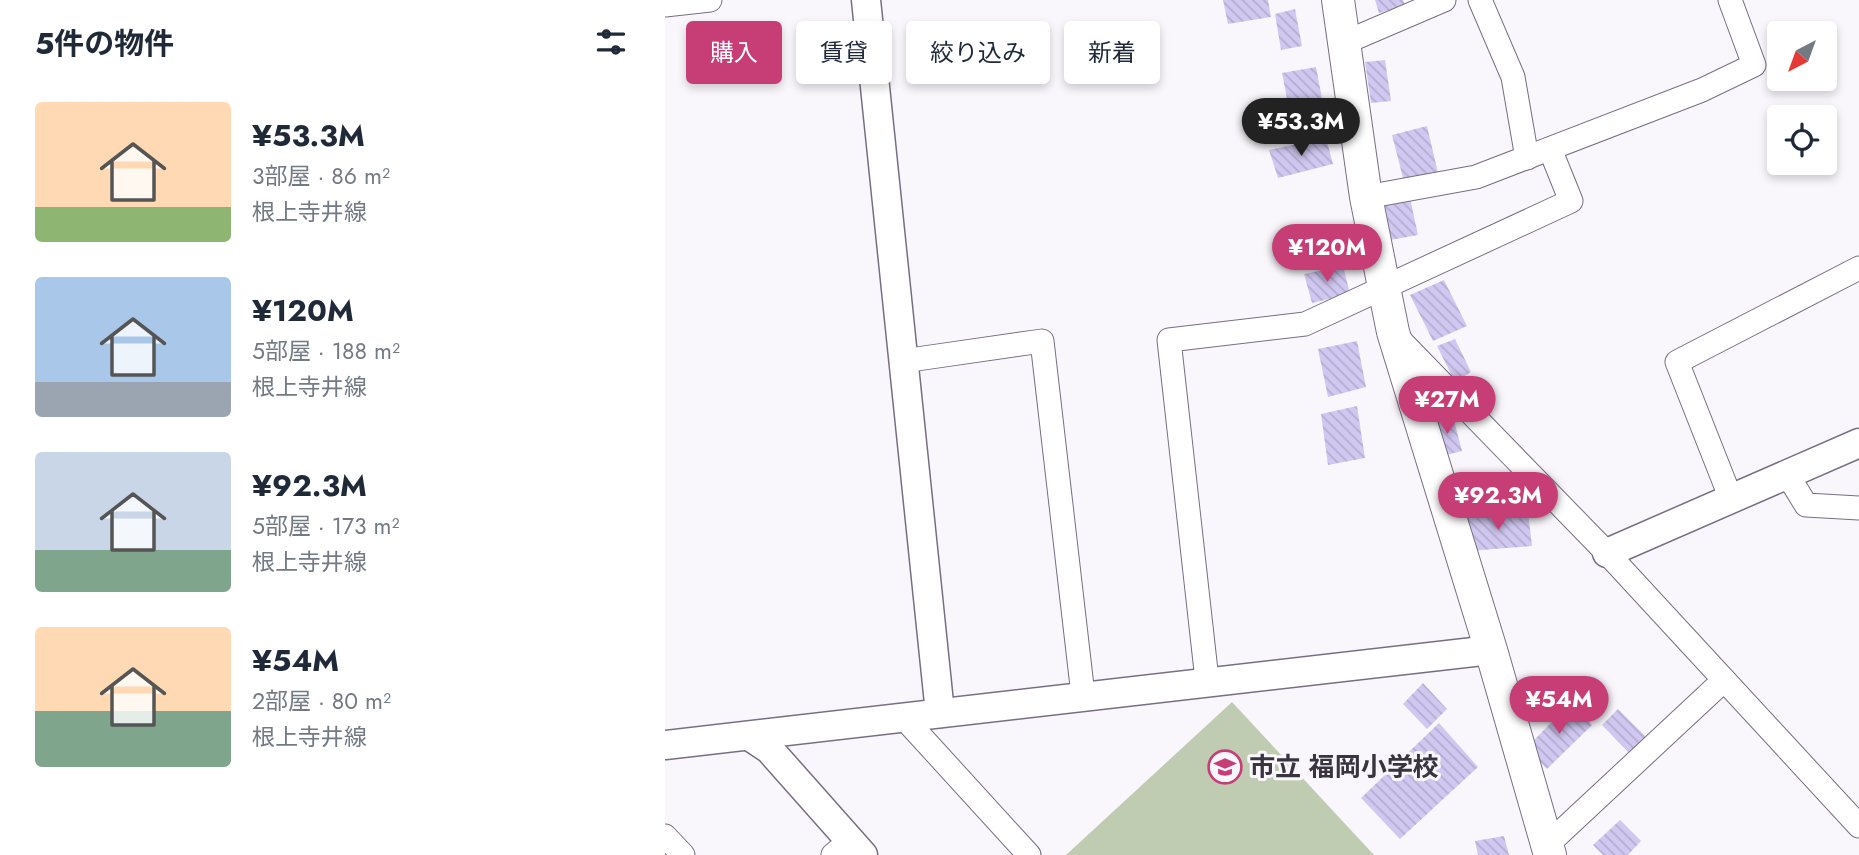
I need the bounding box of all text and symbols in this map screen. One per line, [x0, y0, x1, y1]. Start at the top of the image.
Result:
chip: 購入 [686, 21, 782, 84]
chip: 賃貸 [796, 21, 892, 84]
chip: 絞り込み [906, 21, 1050, 84]
chip: 新着 [1064, 21, 1160, 84]
north arrow [1767, 21, 1837, 91]
map controls [1767, 21, 1837, 175]
text: 5件の物件 [35, 22, 174, 65]
icon: filters [592, 23, 630, 61]
pin: ¥53.3M [1244, 99, 1358, 158]
text: ¥53.3M [1258, 104, 1344, 138]
button: locate [1767, 105, 1837, 175]
text: ¥53.3M [252, 114, 365, 157]
icon: home [91, 130, 175, 214]
text: 3部屋 · 86 m² [252, 159, 390, 193]
text: 根上寺井線 [252, 195, 367, 229]
pin: ¥120M [1278, 224, 1376, 284]
text: ¥120M [1288, 230, 1366, 264]
text: ¥120M [252, 289, 354, 332]
icon: home [91, 305, 175, 389]
text: 5部屋 · 188 m² [252, 334, 400, 368]
text: 根上寺井線 [252, 370, 367, 404]
pin: ¥27M [1406, 376, 1488, 436]
text: ¥27M [1415, 382, 1479, 416]
text: ¥92.3M [252, 464, 367, 507]
pin: ¥92.3M [1441, 472, 1555, 532]
text: ¥92.3M [1454, 478, 1542, 512]
icon: home [91, 480, 175, 564]
text: 5部屋 · 173 m² [252, 509, 399, 543]
text: 根上寺井線 [252, 545, 367, 579]
text: ¥54M [252, 639, 339, 682]
icon: home [91, 655, 175, 739]
pin: ¥54M [1518, 676, 1600, 736]
text: ¥54M [1526, 682, 1592, 716]
text: 2部屋 · 80 m² [252, 684, 391, 718]
text: 根上寺井線 [252, 720, 367, 754]
school or university icon: 市立 福岡小学校 [1206, 748, 1244, 786]
place label: 市立 福岡小学校 [1249, 748, 1439, 786]

